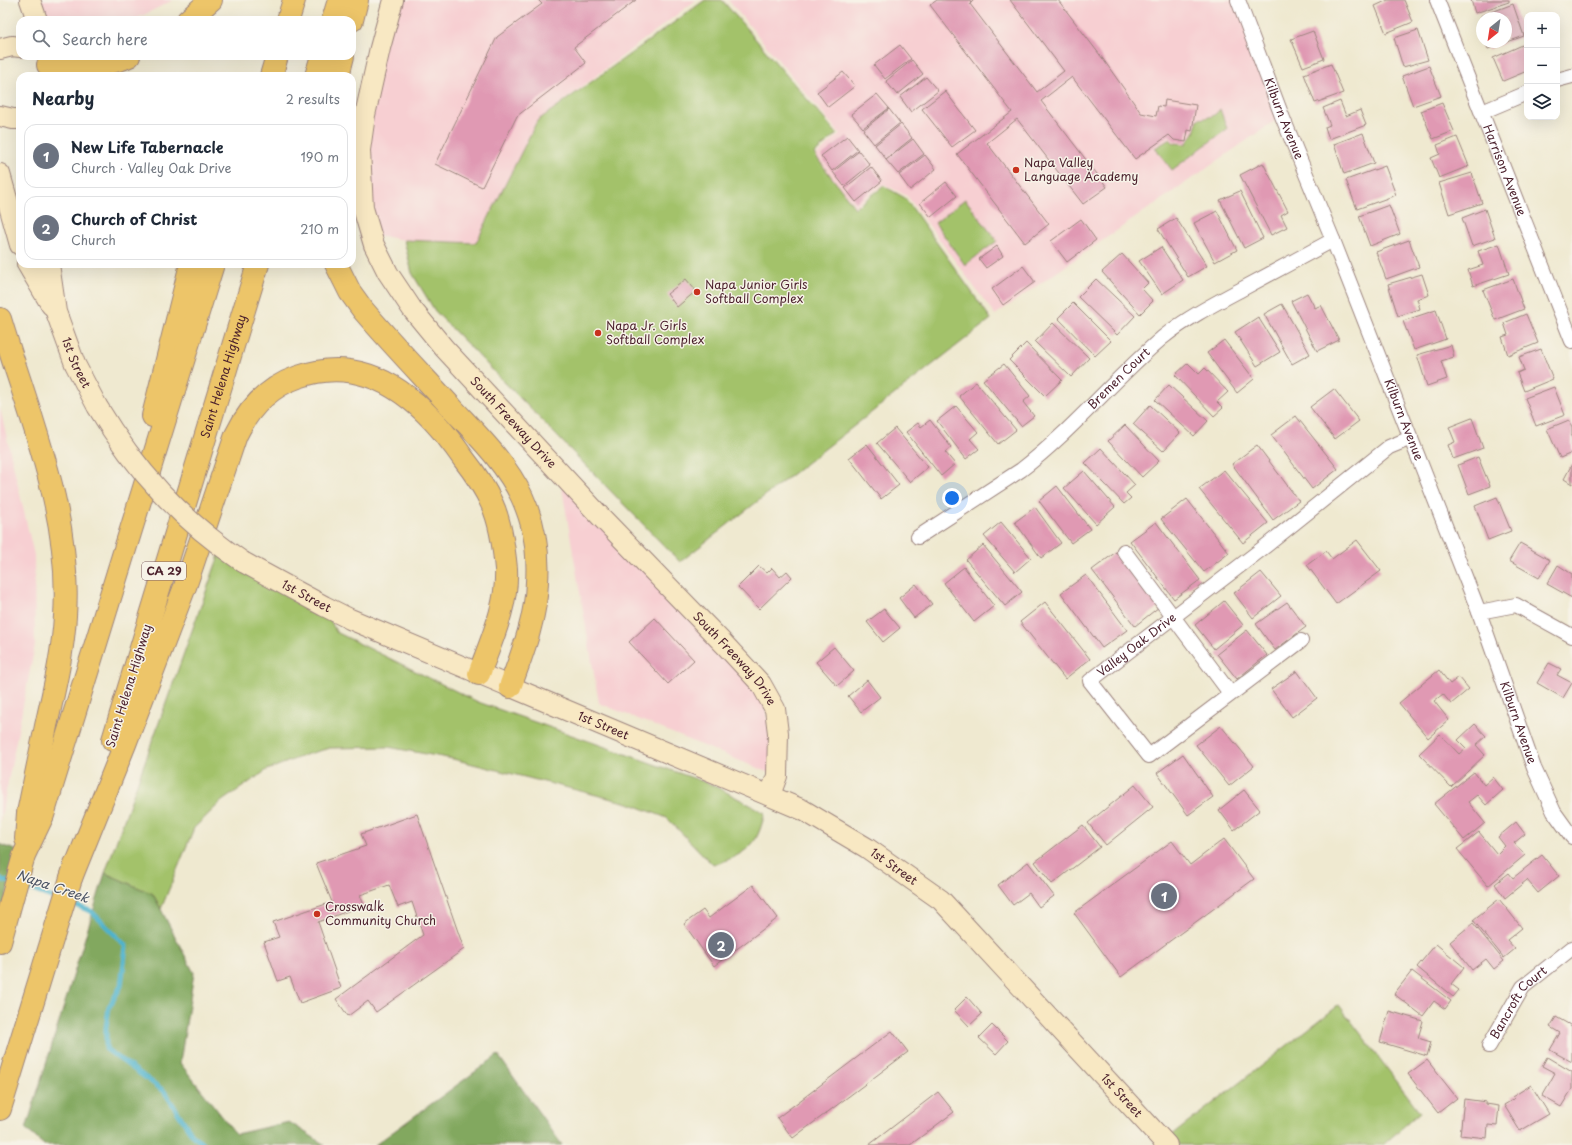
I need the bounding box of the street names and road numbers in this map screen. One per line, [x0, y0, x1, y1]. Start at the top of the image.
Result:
street label: Kilburn Avenue [1260, 75, 1309, 162]
street label: Harrison Avenue [1479, 121, 1532, 219]
street label: Saint Helena Highway [195, 312, 250, 440]
street label: 1st Street [58, 334, 96, 391]
street label: Bremen Court [1083, 343, 1154, 413]
street label: South Freeway Drive [467, 372, 561, 472]
street label: Kilburn Avenue [1380, 376, 1429, 463]
road number: CA 29 [142, 562, 186, 580]
street label: 1st Street [279, 575, 335, 616]
street label: South Freeway Drive [689, 607, 781, 708]
street label: Valley Oak Drive [1093, 608, 1179, 680]
street label: Saint Helena Highway [101, 622, 155, 750]
street label: Kilburn Avenue [1496, 678, 1542, 767]
street label: 1st Street [575, 706, 632, 744]
street label: 1st Street [867, 843, 922, 889]
street label: Bancroft Court [1485, 961, 1550, 1042]
street label: 1st Street [1097, 1069, 1147, 1121]

